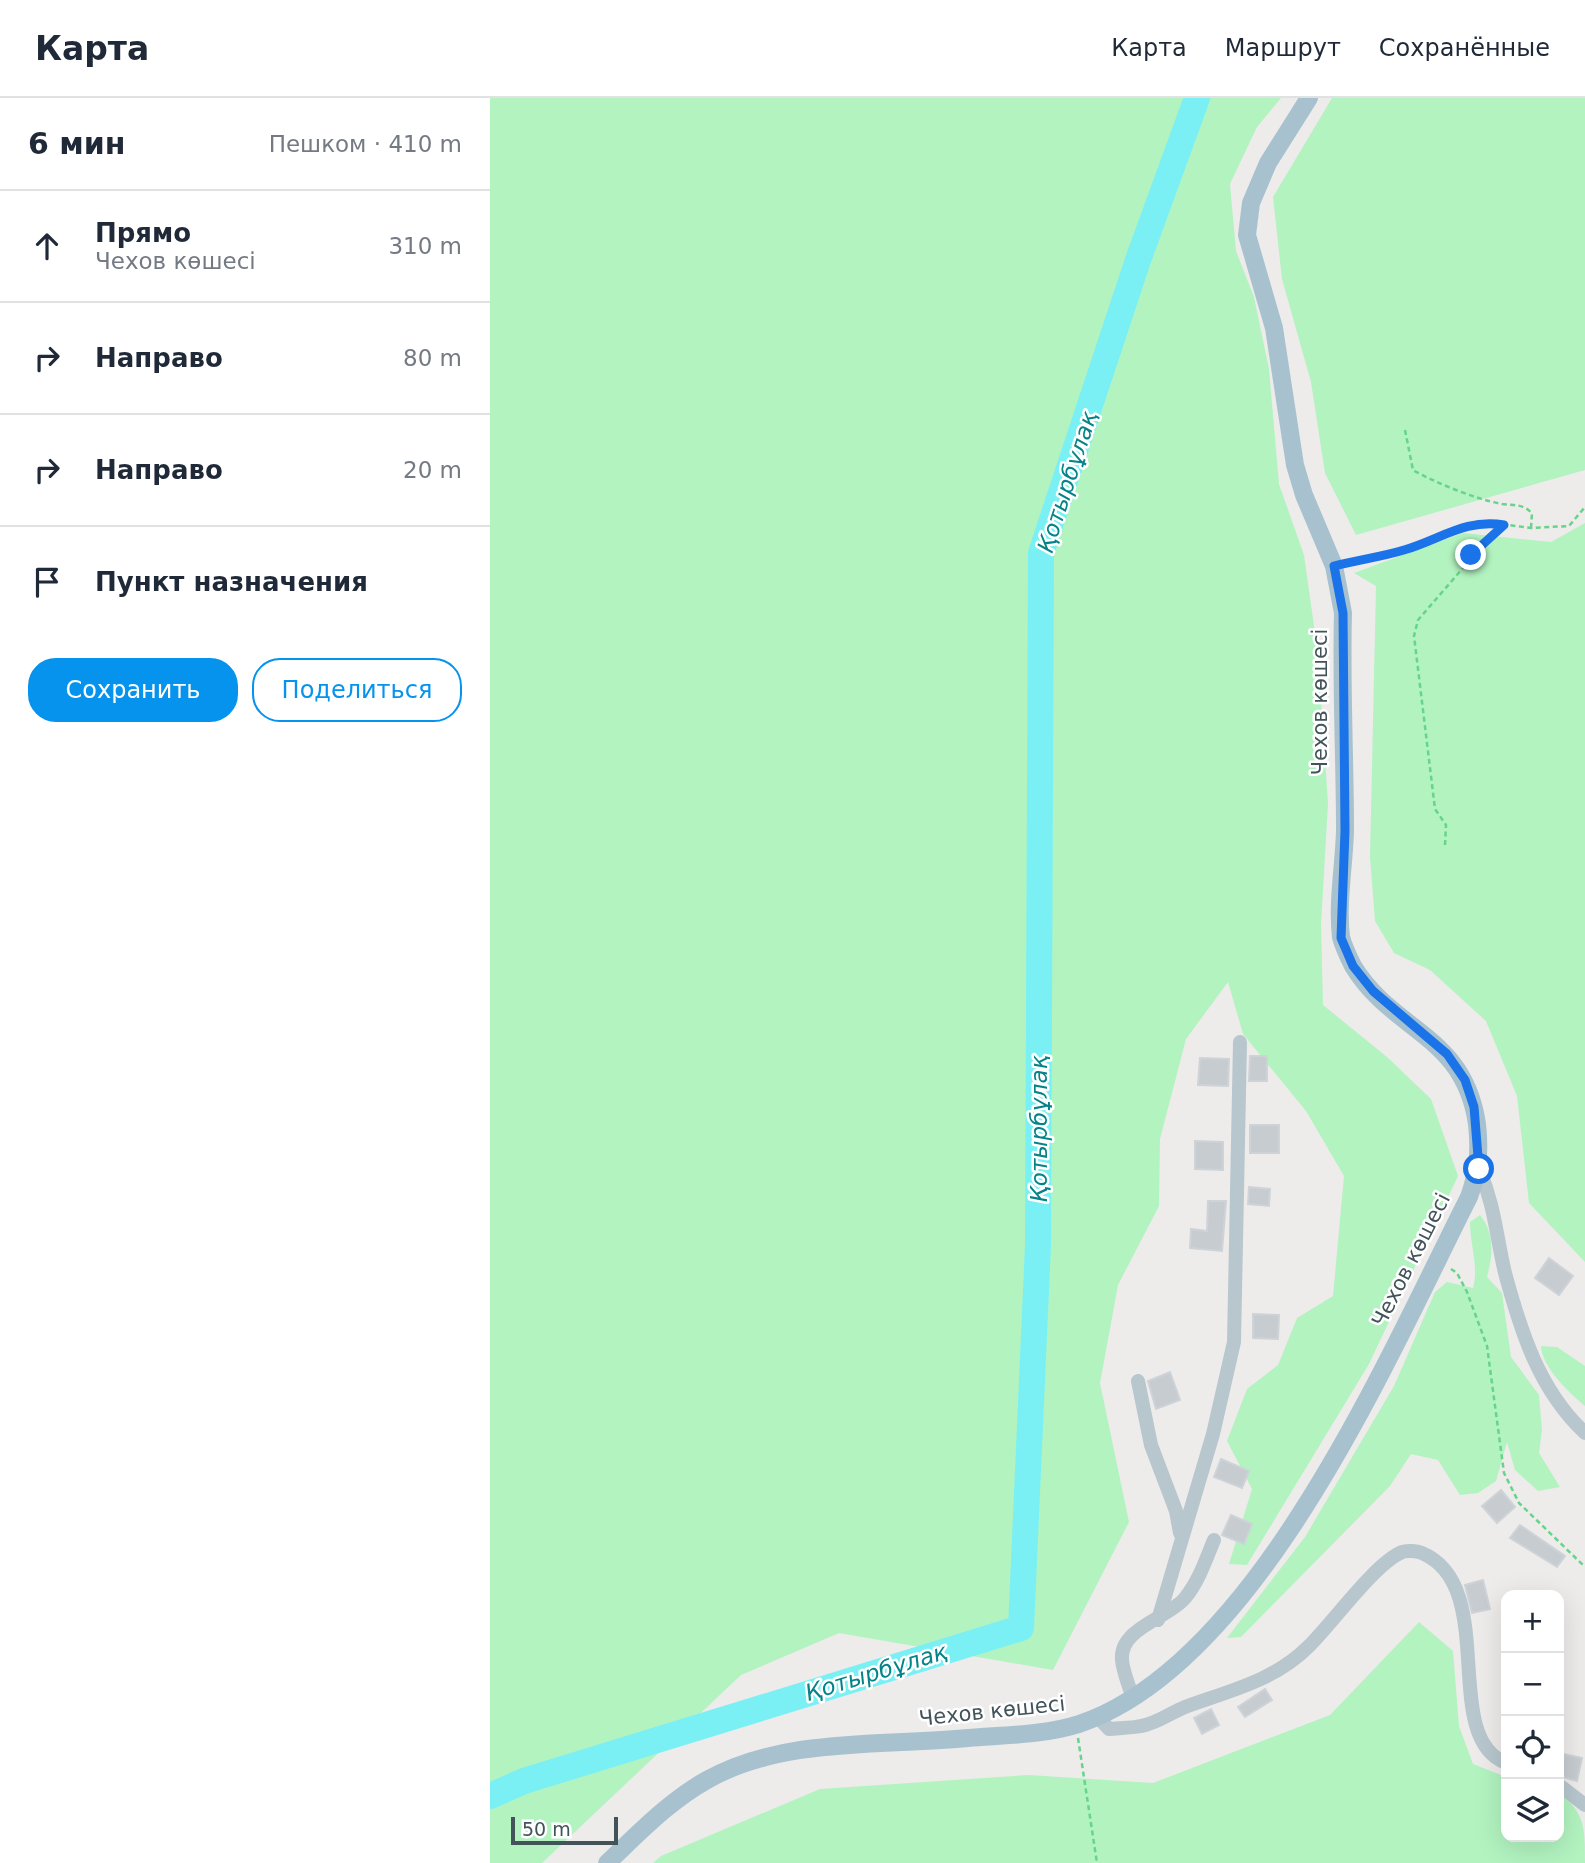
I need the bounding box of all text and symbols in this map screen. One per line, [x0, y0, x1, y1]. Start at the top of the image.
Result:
text: Карта [35, 29, 149, 68]
text: Карта [1111, 34, 1187, 62]
text: Маршрут [1225, 34, 1341, 62]
text: Сохранённые [1379, 34, 1550, 62]
text: 6 мин [28, 126, 126, 161]
text: Пешком · 410 m [269, 131, 462, 157]
text: Прямо [95, 218, 191, 248]
icon: ahead [28, 227, 66, 265]
text: 310 m [388, 233, 462, 259]
text: Чехов көшесі [95, 248, 256, 274]
icon: right [28, 339, 66, 377]
text: Направо [95, 343, 223, 373]
text: 80 m [403, 345, 462, 371]
water label: Қотырбұлақ [1032, 407, 1102, 556]
icon: right [28, 451, 66, 489]
text: Направо [95, 455, 223, 485]
text: 20 m [403, 457, 462, 483]
route end [1455, 539, 1486, 570]
icon: arrive [28, 563, 66, 601]
text: Пункт назначения [95, 567, 368, 597]
street label: Чехов көшесі [1308, 629, 1332, 775]
button: Сохранить [28, 658, 238, 722]
button: Поделиться [252, 658, 462, 722]
water label: Қотырбұлақ [1026, 1054, 1052, 1203]
route start [1463, 1153, 1494, 1184]
street label: Чехов көшесі [1367, 1189, 1455, 1331]
map controls [1501, 1590, 1564, 1842]
button: + [1501, 1590, 1564, 1653]
water label: Қотырбұлақ [802, 1638, 951, 1706]
button: − [1501, 1653, 1564, 1716]
street label: Чехов көшесі [918, 1691, 1066, 1731]
button: locate [1501, 1716, 1564, 1779]
button: layers [1501, 1779, 1564, 1842]
scale bar [511, 1814, 618, 1846]
text: 50 m [522, 1818, 571, 1840]

